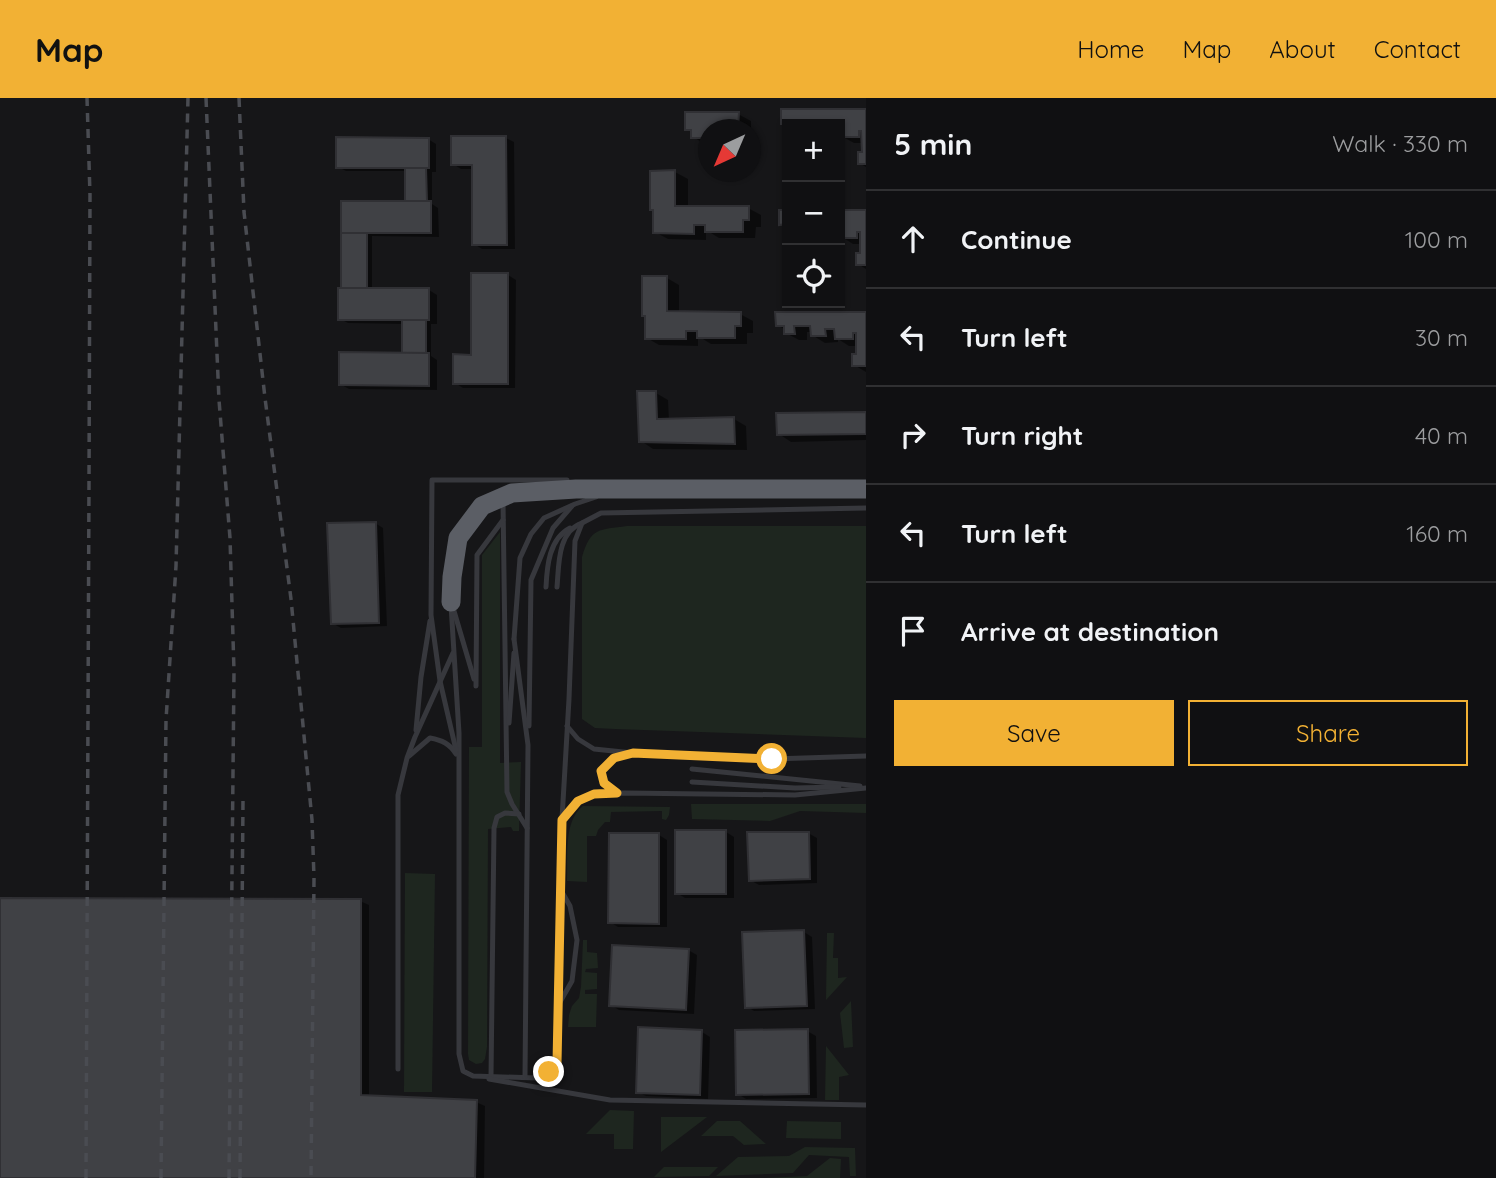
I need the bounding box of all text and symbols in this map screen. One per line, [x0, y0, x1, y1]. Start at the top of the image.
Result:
text: Map [35, 29, 103, 70]
text: Home [1077, 34, 1144, 64]
text: Map [1182, 34, 1231, 64]
text: About [1269, 34, 1336, 64]
text: Contact [1374, 34, 1461, 64]
north arrow [698, 119, 761, 182]
map controls [782, 119, 845, 308]
button: + [782, 119, 845, 182]
text: 5 min [894, 125, 972, 163]
text: Walk · 330 m [1332, 129, 1468, 158]
button: − [782, 182, 845, 245]
icon: ahead [894, 220, 932, 258]
text: Continue [961, 223, 1072, 256]
text: 100 m [1405, 225, 1468, 254]
button: locate [782, 245, 845, 308]
icon: left [894, 318, 932, 356]
text: Turn left [961, 321, 1068, 354]
text: 30 m [1415, 323, 1468, 352]
icon: right [894, 416, 932, 454]
text: Turn right [961, 419, 1083, 452]
text: 40 m [1415, 421, 1468, 450]
icon: left [894, 514, 932, 552]
text: Turn left [961, 517, 1068, 550]
text: 160 m [1406, 519, 1468, 548]
icon: arrive [894, 612, 932, 650]
text: Arrive at destination [961, 615, 1219, 648]
button: Save [894, 700, 1174, 766]
button: Share [1188, 700, 1468, 766]
route start [756, 743, 787, 774]
route end [533, 1056, 564, 1087]

